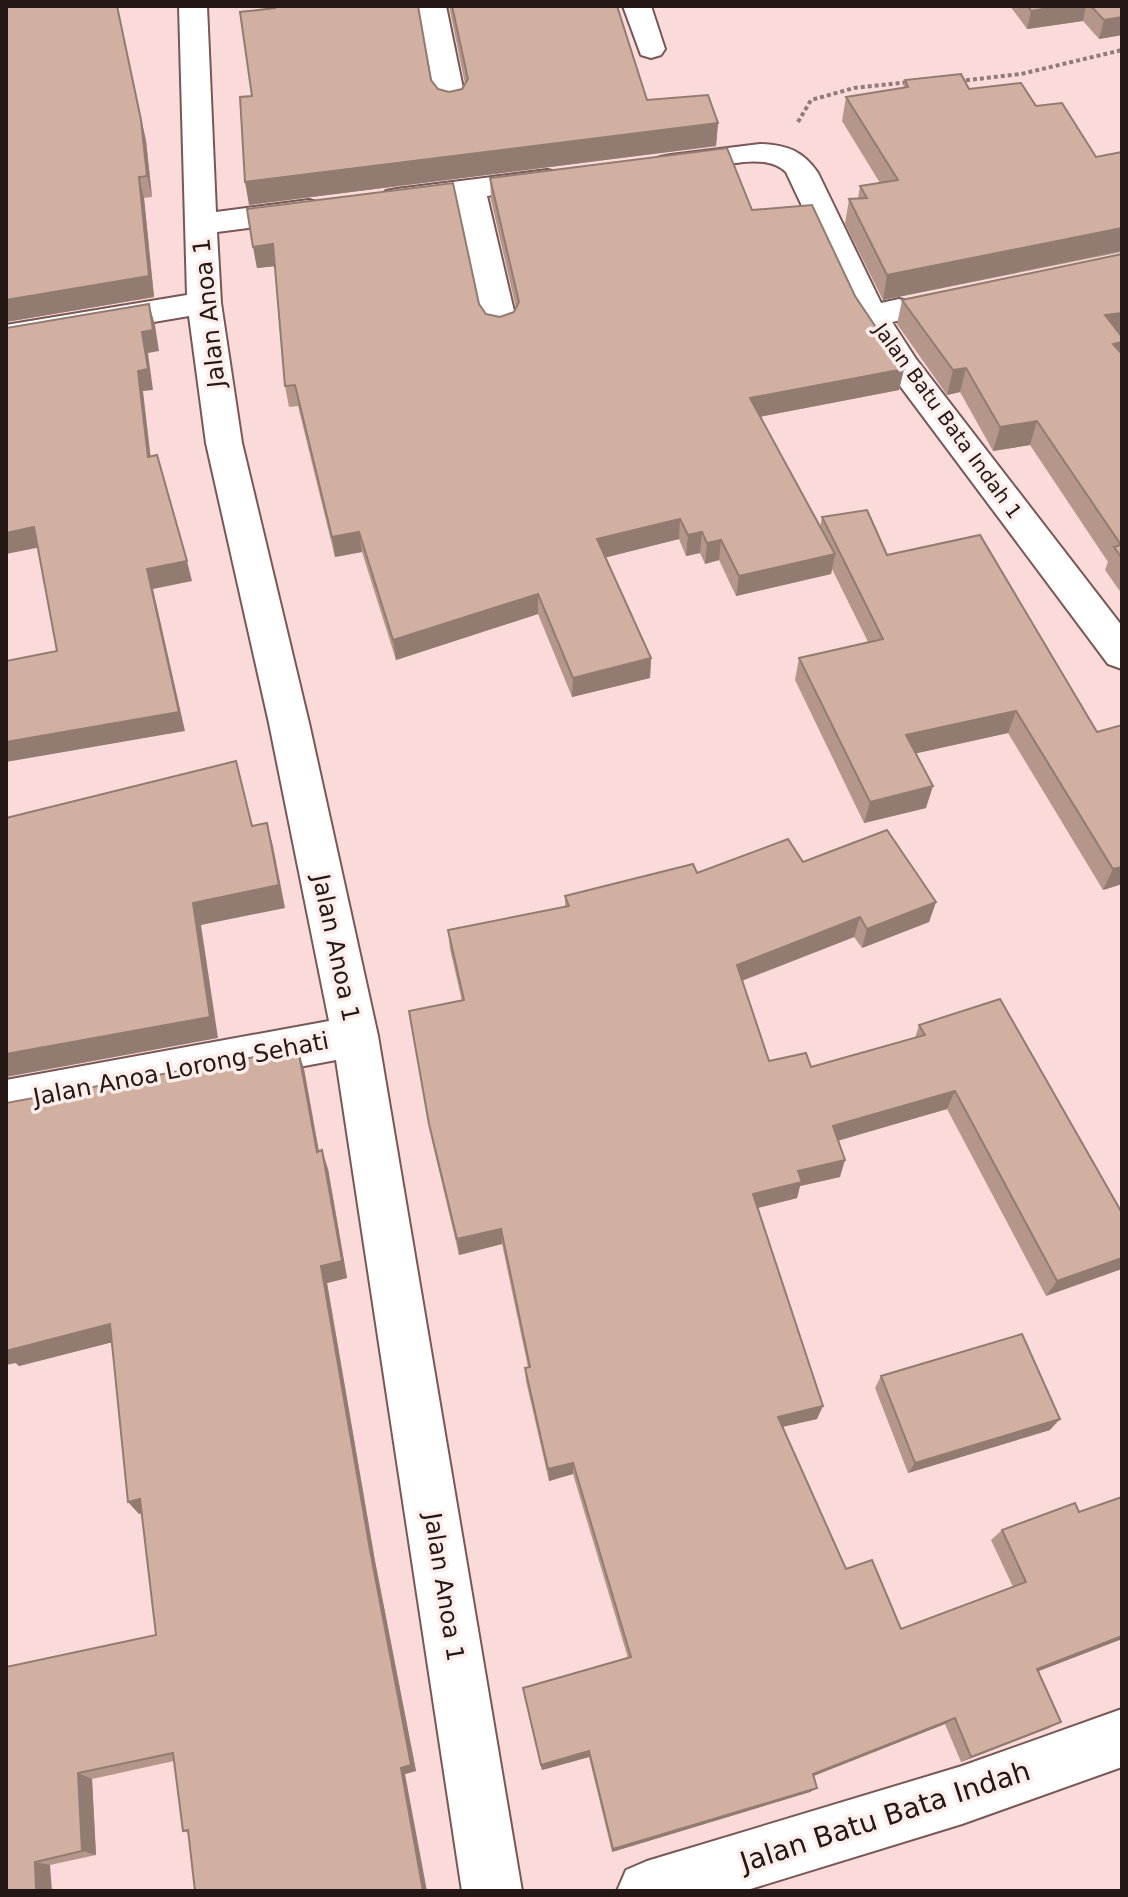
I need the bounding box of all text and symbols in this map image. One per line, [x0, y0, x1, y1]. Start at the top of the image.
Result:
street label: Jalan Anoa 1 [187, 237, 231, 391]
street label: Jalan Batu Bata Indah 1 [868, 317, 1027, 523]
street label: Jalan Anoa 1 [306, 870, 365, 1024]
street label: Jalan Anoa Lorong Sehati [29, 1027, 331, 1112]
street label: Jalan Anoa 1 [418, 1509, 470, 1663]
street label: Jalan Batu Bata Indah [734, 1754, 1034, 1880]

